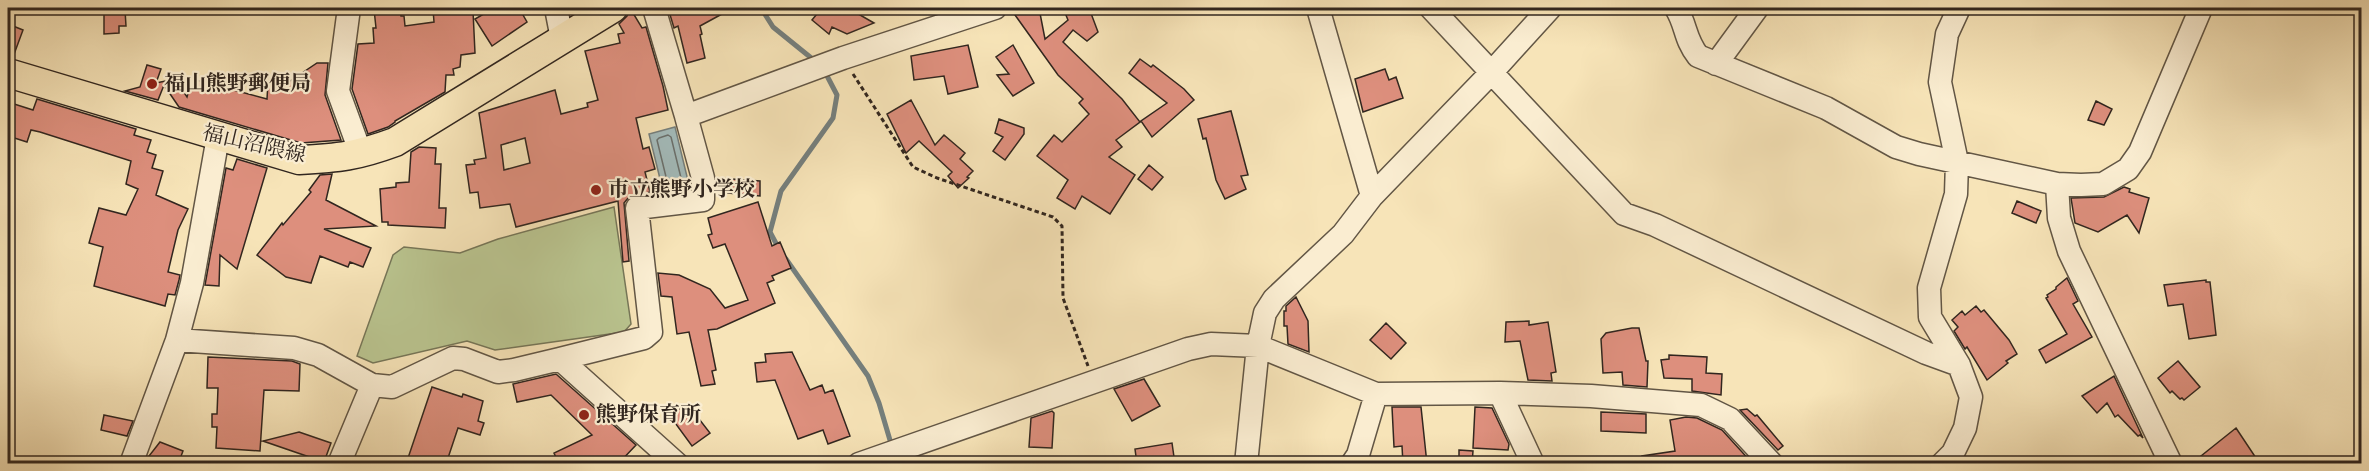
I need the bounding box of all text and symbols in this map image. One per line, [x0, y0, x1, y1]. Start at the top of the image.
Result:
place label: 福山熊野郵便局 [164, 70, 311, 99]
marker: 福山熊野郵便局 [145, 77, 159, 91]
street label: 福山沼隈線 [200, 119, 308, 171]
place label: 市立熊野小学校 [608, 176, 755, 205]
marker: 市立熊野小学校 [589, 183, 603, 197]
place label: 熊野保育所 [596, 401, 701, 430]
marker: 熊野保育所 [577, 408, 591, 422]

